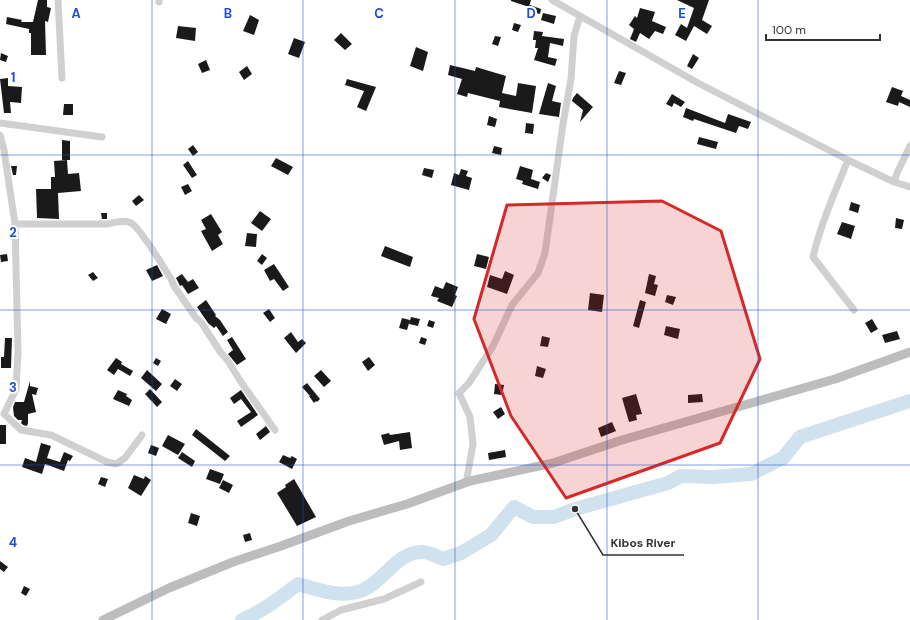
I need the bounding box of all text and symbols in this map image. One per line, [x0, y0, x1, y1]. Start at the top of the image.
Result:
text: A [71, 5, 81, 22]
text: B [224, 5, 232, 22]
text: C [374, 5, 384, 22]
text: D [526, 5, 536, 22]
text: E [678, 5, 686, 22]
scale bar [766, 16, 880, 42]
text: 100 m [772, 22, 806, 38]
text: 1 [11, 69, 15, 86]
text: 2 [9, 224, 17, 241]
text: 3 [9, 379, 17, 396]
callout: Kibos River [603, 531, 684, 555]
text: 4 [9, 534, 17, 551]
text: Kibos River [610, 535, 676, 551]

